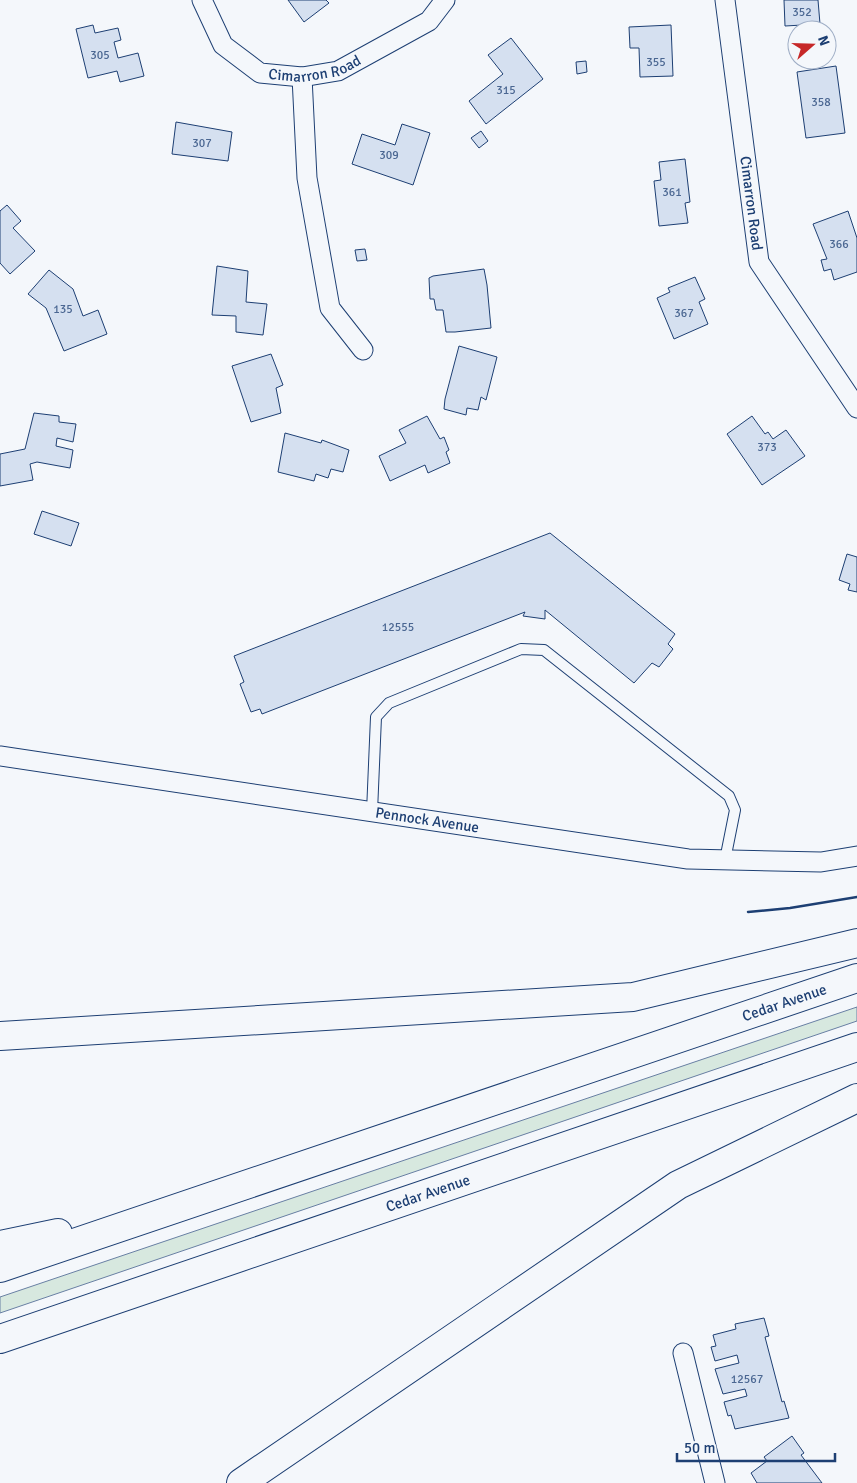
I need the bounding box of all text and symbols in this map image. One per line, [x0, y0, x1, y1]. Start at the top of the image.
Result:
house number: 352 [792, 5, 812, 20]
north arrow [787, 20, 837, 70]
text: N [814, 33, 833, 48]
house number: 305 [90, 48, 110, 63]
street label: Cimarron Road [268, 51, 364, 86]
house number: 355 [646, 55, 666, 70]
house number: 315 [496, 83, 516, 98]
house number: 358 [811, 95, 831, 110]
house number: 307 [192, 136, 212, 151]
house number: 309 [379, 148, 399, 163]
street label: Cimarron Road [736, 155, 766, 252]
house number: 361 [662, 185, 682, 200]
house number: 366 [829, 237, 849, 252]
house number: 135 [53, 302, 73, 317]
house number: 367 [674, 306, 694, 321]
house number: 373 [757, 440, 777, 455]
house number: 12555 [382, 620, 414, 635]
street label: Pennock Avenue [374, 803, 480, 837]
street label: Cedar Avenue [740, 980, 829, 1025]
street label: Cedar Avenue [383, 1171, 472, 1216]
house number: 12567 [731, 1372, 763, 1387]
scale bar [677, 1430, 834, 1462]
text: 50 m [684, 1439, 715, 1457]

